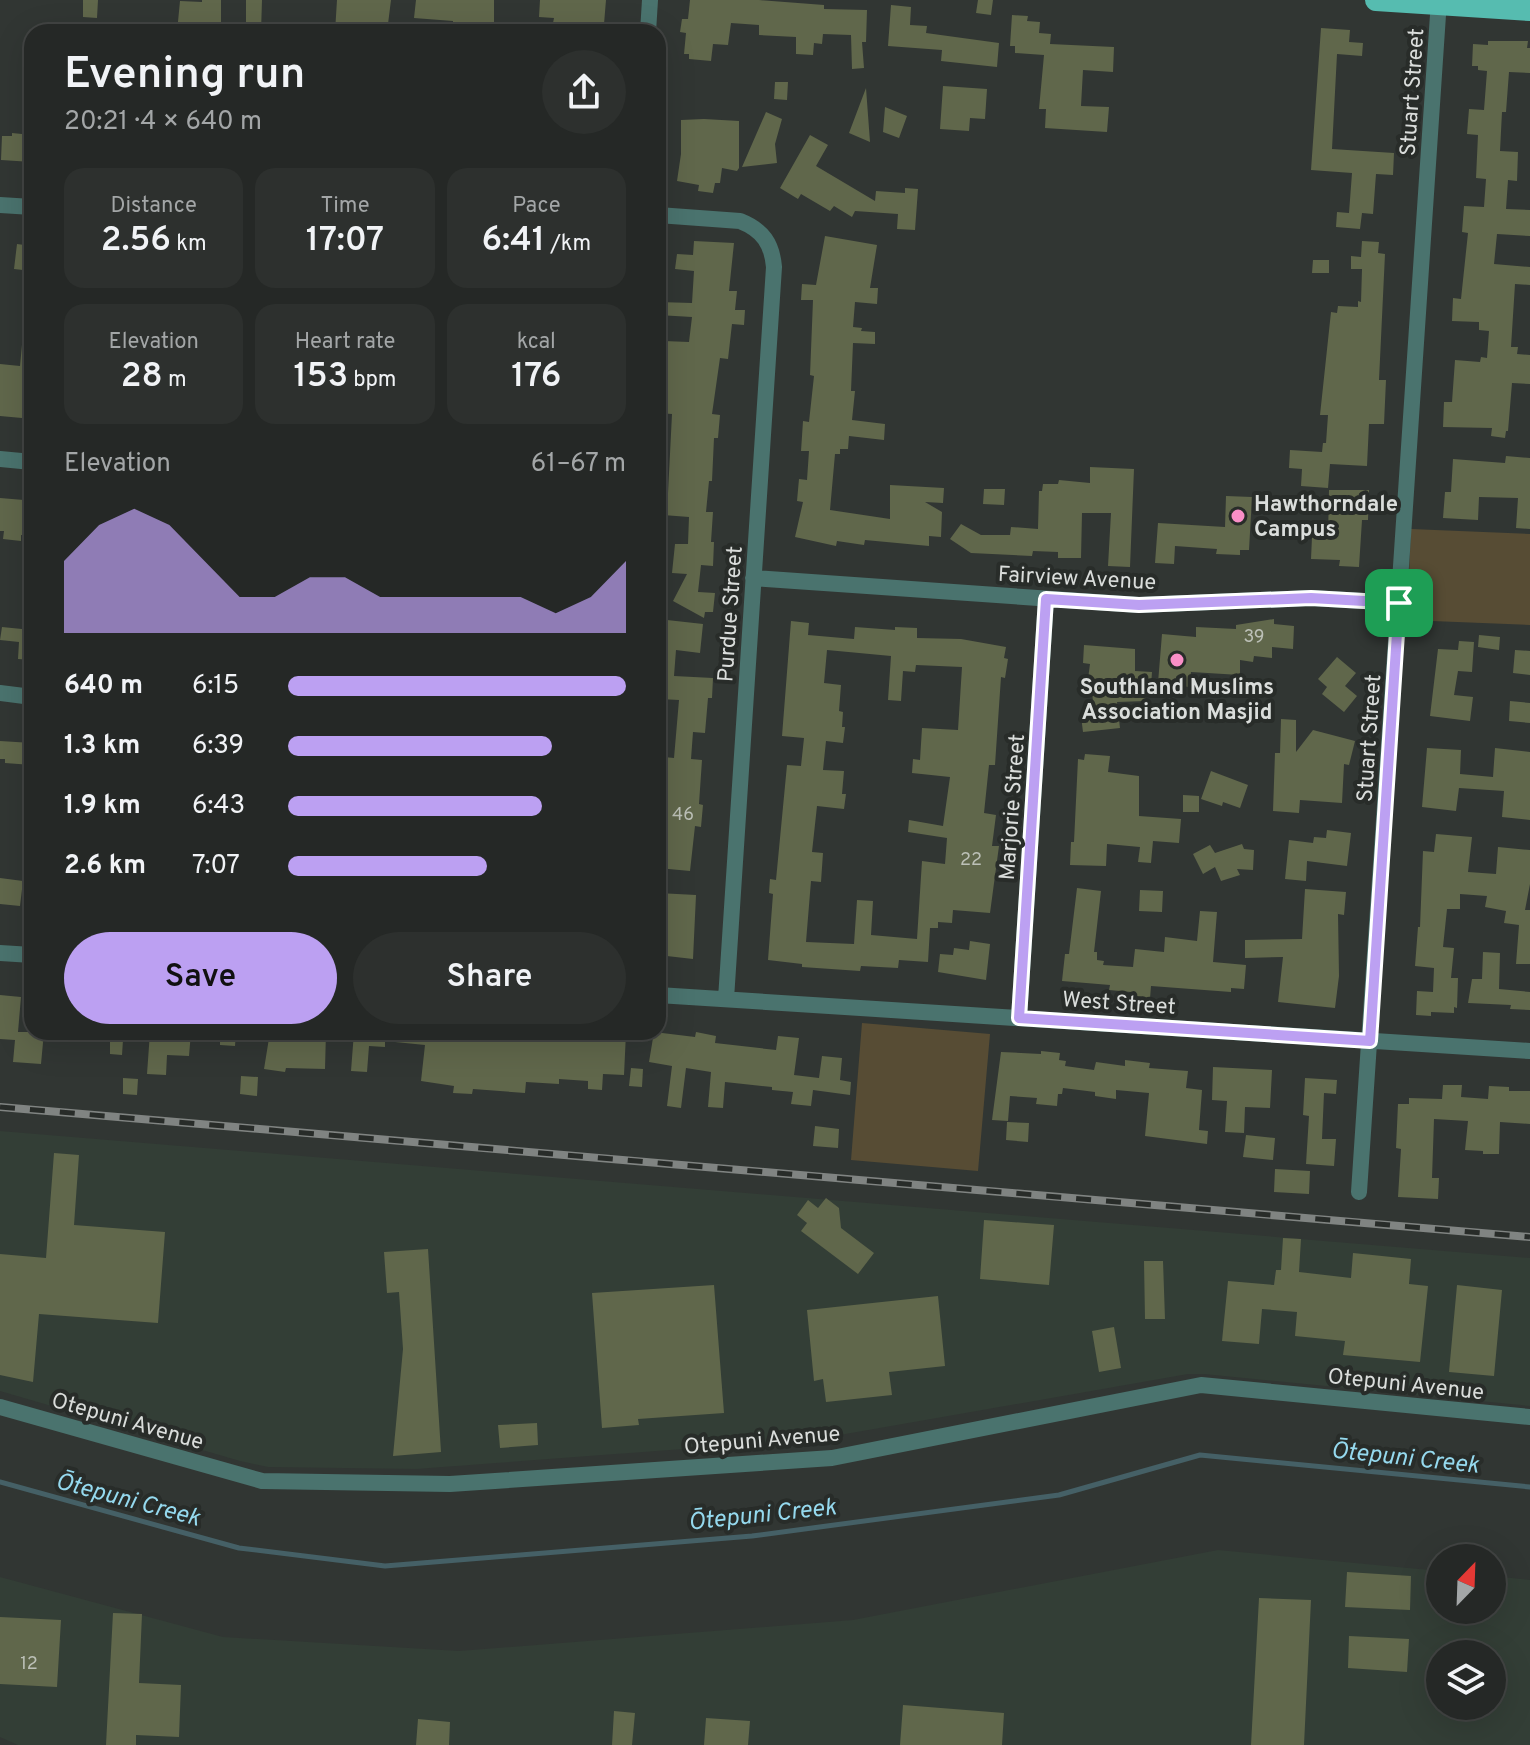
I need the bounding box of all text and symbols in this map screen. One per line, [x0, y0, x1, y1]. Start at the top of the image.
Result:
street label: Stuart Street [1396, 27, 1431, 157]
text: Evening run [64, 48, 305, 104]
button: share [542, 50, 626, 134]
text: 20:21 · 4 × 640 m [64, 106, 262, 139]
text: Distance [110, 193, 197, 220]
text: Time [320, 193, 370, 220]
text: Pace [512, 193, 560, 220]
text: 2.56 [101, 220, 171, 263]
text: 17:07 [306, 220, 384, 263]
text: 6:41 [481, 220, 545, 263]
text: km [171, 231, 207, 258]
text: /km [545, 231, 591, 258]
text: Elevation [108, 329, 199, 356]
text: Heart rate [295, 329, 395, 356]
text: kcal [517, 329, 556, 356]
text: 28 [121, 356, 163, 399]
text: 153 [294, 356, 348, 399]
text: 176 [511, 356, 561, 399]
text: m [163, 367, 187, 394]
text: bpm [348, 367, 396, 394]
text: Elevation [64, 448, 171, 481]
text: 61–67 m [531, 448, 626, 481]
place label: Hawthorndale Campus [1254, 492, 1398, 544]
marker: Hawthorndale Campus [1229, 507, 1247, 525]
street label: Purdue Street [713, 545, 750, 683]
street label: Fairview Avenue [997, 562, 1157, 597]
pin [1365, 569, 1433, 637]
icon: arrive [1377, 581, 1421, 625]
house number: 39 [1243, 626, 1265, 649]
marker: Southland Muslims Association Masjid [1168, 651, 1186, 669]
text: 640 m [64, 670, 143, 703]
text: 6:15 [192, 670, 239, 703]
street label: Stuart Street [1353, 673, 1388, 803]
place label: Southland Muslims Association Masjid [1080, 675, 1274, 727]
text: 1.3 km [64, 730, 140, 763]
text: 6:39 [192, 730, 244, 763]
street label: Marjorie Street [995, 733, 1032, 881]
text: 1.9 km [64, 790, 141, 823]
text: 6:43 [192, 790, 245, 823]
house number: 46 [672, 804, 694, 827]
house number: 22 [960, 849, 982, 872]
text: 2.6 km [64, 850, 146, 883]
text: 7:07 [192, 850, 240, 883]
button: Save [64, 932, 337, 1024]
button: Share [353, 932, 626, 1024]
street label: West Street [1061, 987, 1177, 1022]
street label: Otepuni Avenue [1326, 1364, 1485, 1407]
street label: Otepuni Avenue [48, 1388, 206, 1457]
street label: Otepuni Avenue [683, 1421, 842, 1462]
water label: Ōtepuni Creek [1329, 1435, 1481, 1482]
water label: Ōtepuni Creek [52, 1466, 204, 1535]
water label: Ōtepuni Creek [687, 1492, 838, 1539]
north arrow [1426, 1544, 1506, 1624]
map controls [1426, 1544, 1506, 1720]
button: layers [1426, 1640, 1506, 1720]
house number: 12 [20, 1653, 38, 1676]

